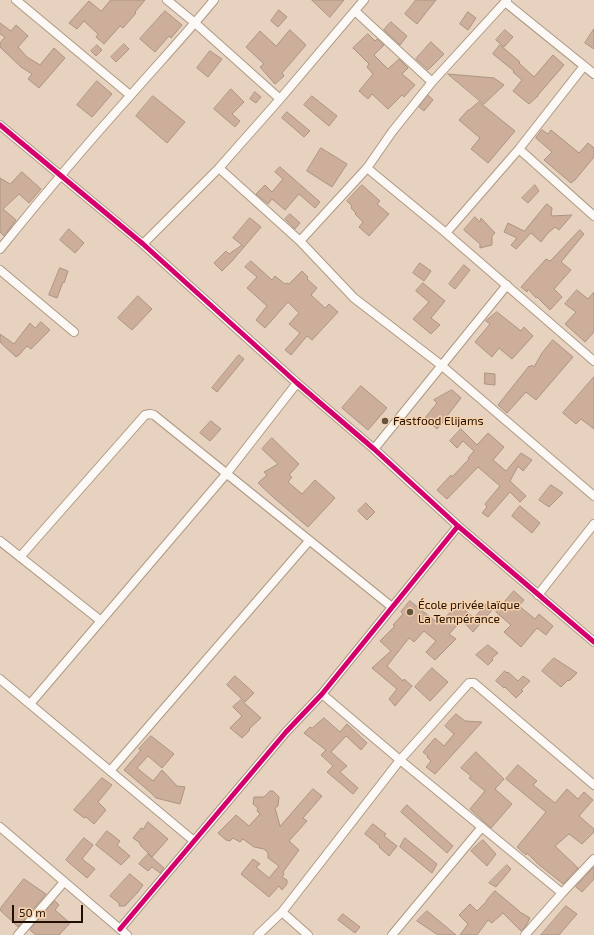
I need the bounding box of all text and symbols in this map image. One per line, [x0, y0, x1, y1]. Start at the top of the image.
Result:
place label: Fastfood Elijams [393, 414, 484, 428]
marker: Fastfood Elijams [380, 416, 390, 426]
place label: École privée laïque La Tempérance [418, 598, 520, 626]
marker: École privée laïque La Tempérance [405, 607, 415, 617]
scale bar [14, 897, 85, 923]
text: 50 m [19, 905, 46, 919]

